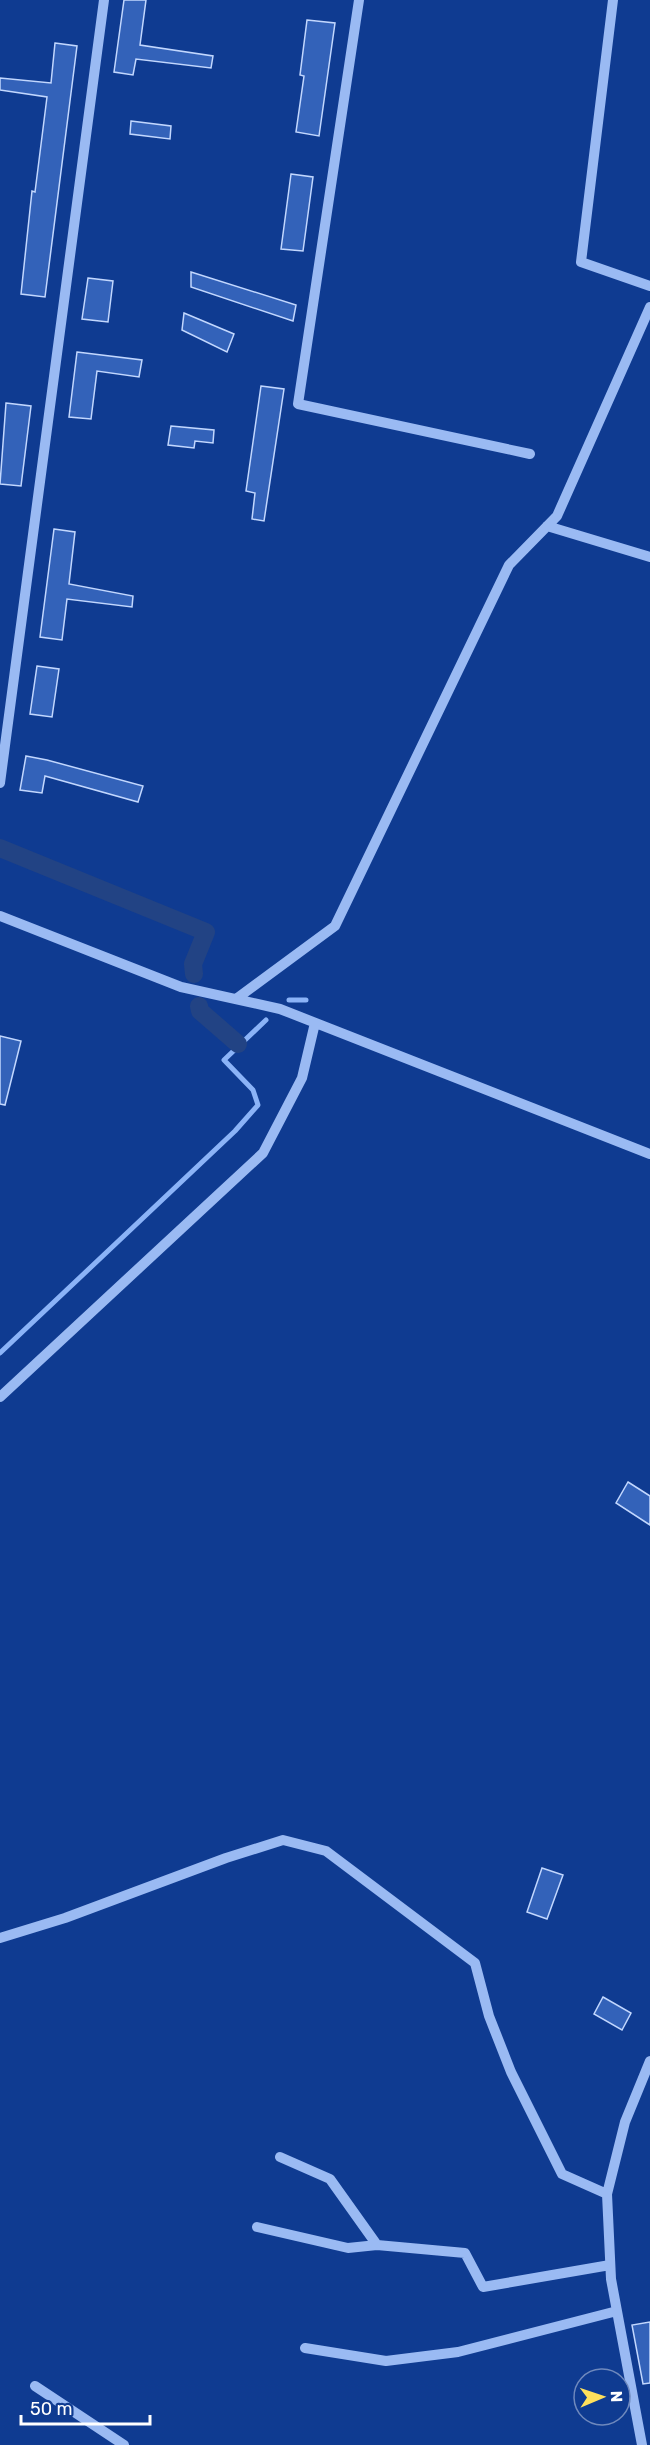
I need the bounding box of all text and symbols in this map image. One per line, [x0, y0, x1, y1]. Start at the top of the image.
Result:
north arrow [572, 2367, 632, 2427]
scale bar [21, 2388, 150, 2426]
text: N [607, 2390, 626, 2403]
text: 50 m [30, 2398, 73, 2420]

